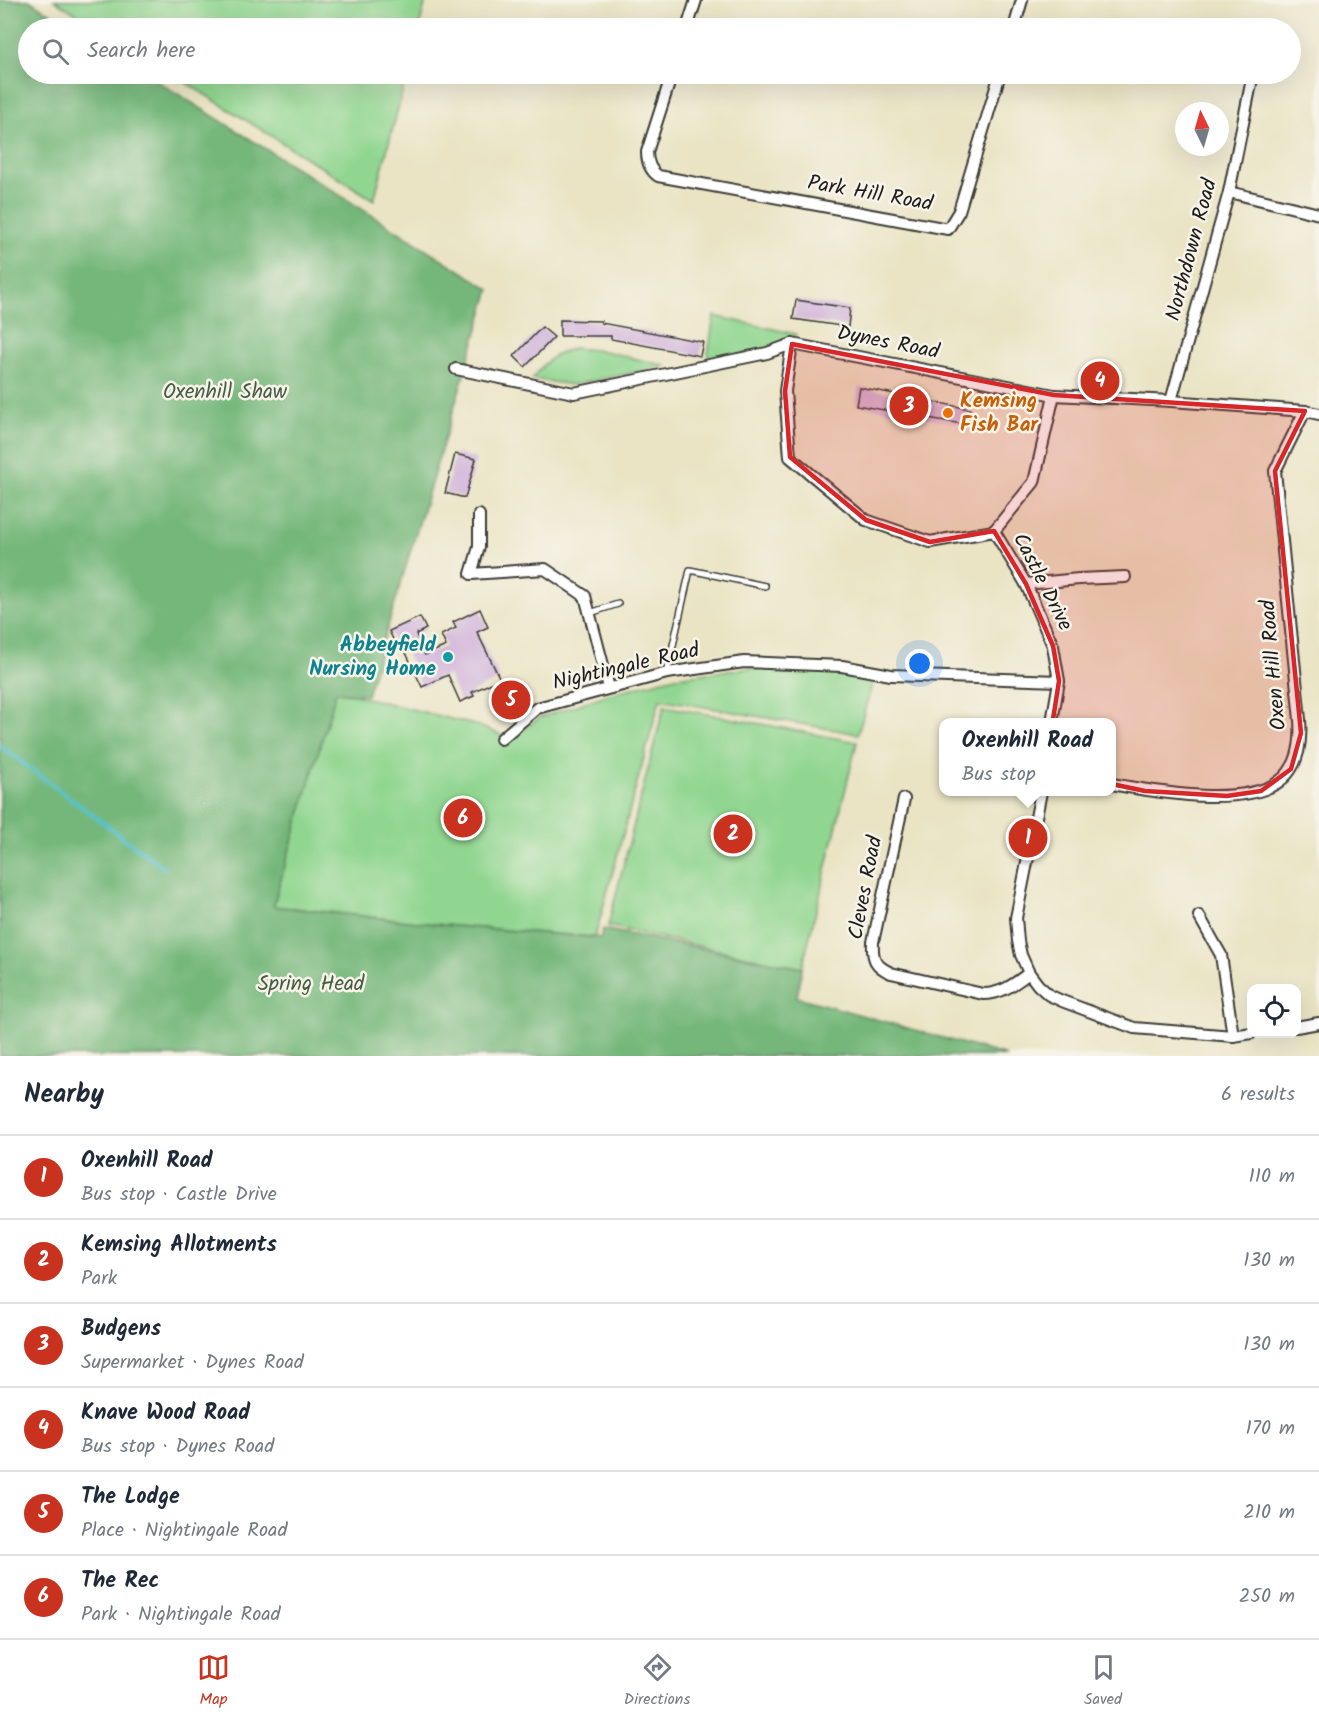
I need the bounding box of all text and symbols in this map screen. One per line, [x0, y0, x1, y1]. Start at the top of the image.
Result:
search box [18, 18, 1301, 84]
text: Search here [87, 34, 195, 69]
icon: search [39, 35, 72, 68]
north arrow [1175, 102, 1229, 156]
street label: Park Hill Road [805, 167, 936, 221]
street label: Northdown Road [1157, 175, 1227, 325]
street label: Dynes Road [834, 317, 942, 369]
pin: 4 [1080, 358, 1120, 404]
park label: Oxenhill Shaw [163, 376, 288, 409]
pin: 3 [890, 384, 928, 428]
place label: Kemsing Fish Bar [960, 385, 1039, 442]
marker: Kemsing Fish Bar [941, 406, 955, 420]
street label: Castle Drive [1003, 527, 1081, 637]
street label: Oxen Hill Road [1252, 598, 1296, 732]
place label: Abbeyfield Nursing Home [309, 629, 437, 686]
street label: Nightingale Road [549, 634, 703, 700]
your location [905, 649, 934, 678]
marker: Abbeyfield Nursing Home [441, 650, 455, 664]
pin: 5 [492, 678, 530, 722]
popup [939, 718, 1116, 796]
text: Oxenhill Road [962, 724, 1093, 759]
text: Bus stop [962, 759, 1035, 791]
pin: 6 [444, 796, 482, 840]
pin: 2 [714, 812, 752, 856]
pin: 1 [1008, 816, 1048, 860]
street label: Cleves Road [840, 833, 892, 943]
park label: Spring Head [258, 968, 365, 1001]
map controls [1247, 984, 1301, 1038]
button: locate [1247, 984, 1301, 1038]
text: Nearby [24, 1074, 104, 1116]
text: 6 results [1221, 1079, 1295, 1111]
text: Oxenhill Road [81, 1144, 213, 1179]
text: 1 [40, 1161, 47, 1193]
text: 110 m [1249, 1161, 1295, 1193]
text: Bus stop · Castle Drive [81, 1179, 277, 1211]
text: Kemsing Allotments [81, 1228, 277, 1263]
text: 2 [38, 1245, 49, 1277]
text: 130 m [1243, 1245, 1295, 1277]
text: Park [81, 1263, 117, 1295]
text: Budgens [81, 1312, 161, 1347]
text: 3 [38, 1329, 49, 1361]
text: 130 m [1243, 1329, 1295, 1361]
text: Supermarket · Dynes Road [81, 1347, 304, 1379]
text: Knave Wood Road [81, 1396, 250, 1431]
text: 4 [38, 1413, 49, 1445]
text: 170 m [1246, 1413, 1295, 1445]
text: Bus stop · Dynes Road [81, 1431, 274, 1463]
text: The Lodge [81, 1480, 180, 1515]
text: 5 [38, 1497, 49, 1529]
text: 210 m [1243, 1497, 1295, 1529]
text: Place · Nightingale Road [81, 1515, 287, 1547]
text: The Rec [81, 1564, 159, 1599]
text: 6 [38, 1581, 49, 1613]
text: 250 m [1239, 1581, 1295, 1613]
text: Park · Nightingale Road [81, 1599, 281, 1631]
tab: Map [197, 1651, 230, 1712]
tab: Directions [624, 1651, 690, 1712]
tab: Saved [1084, 1651, 1122, 1712]

